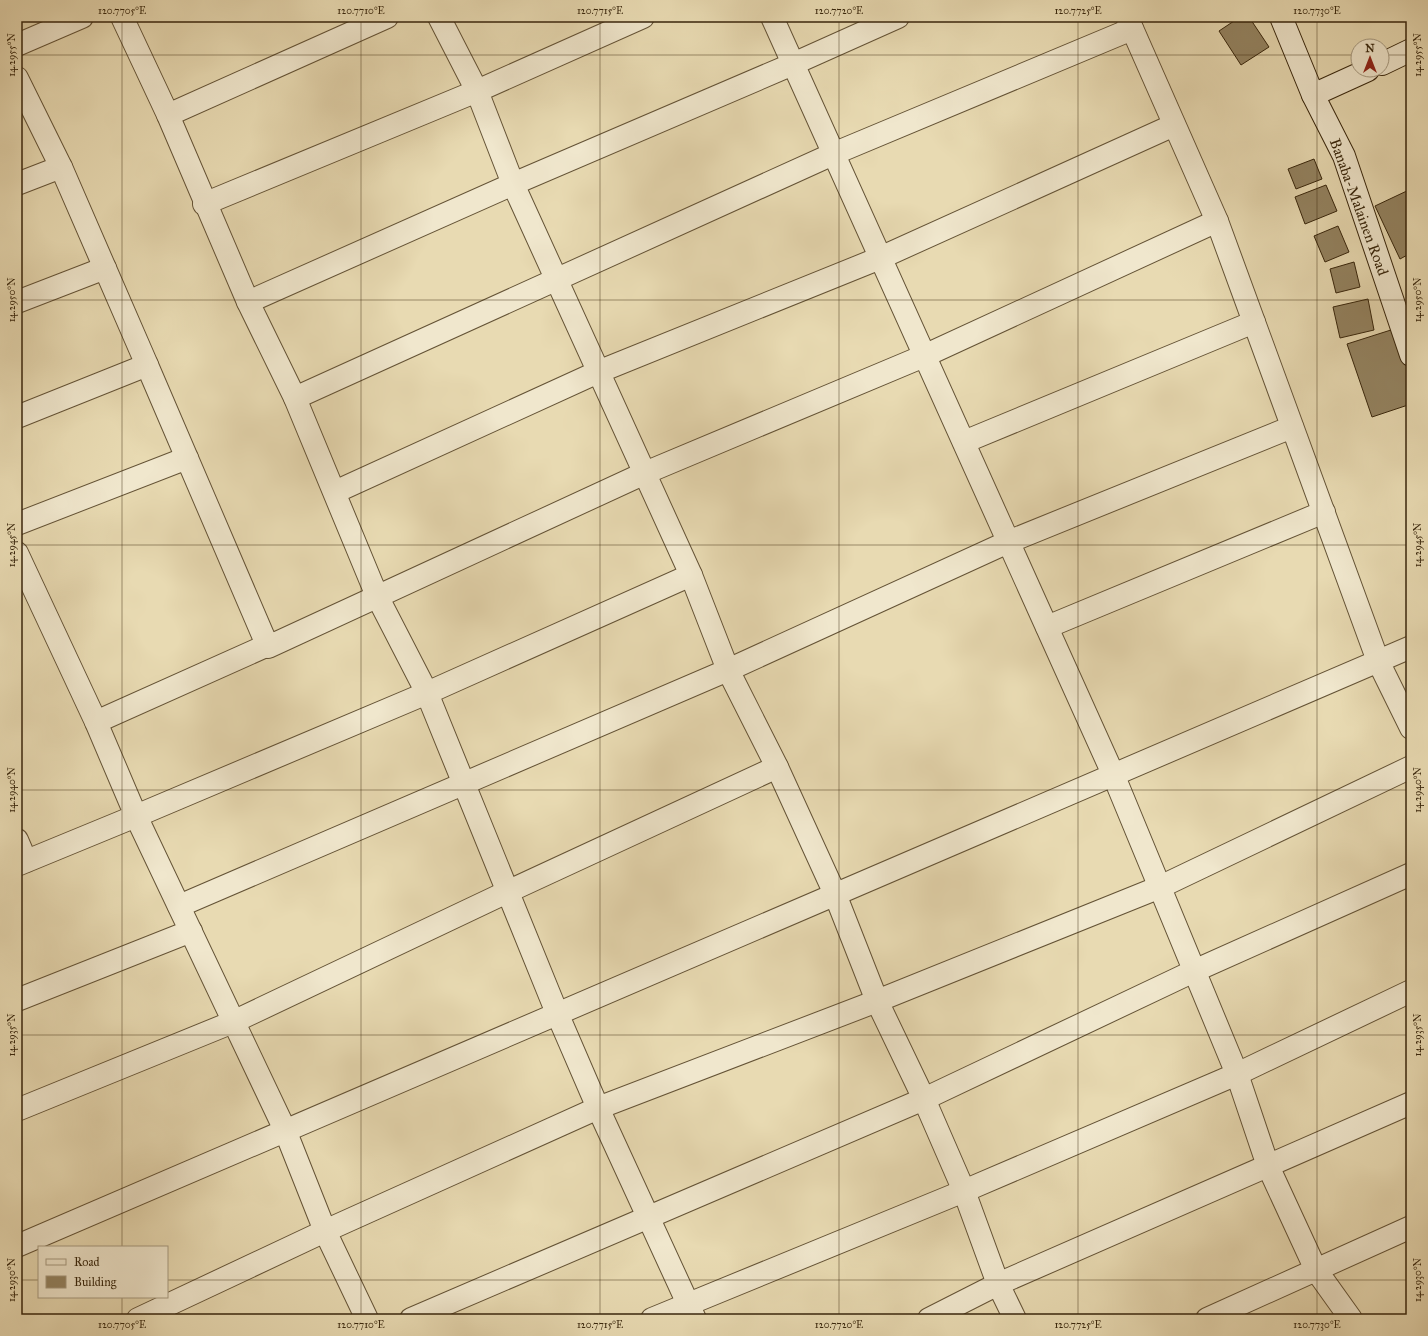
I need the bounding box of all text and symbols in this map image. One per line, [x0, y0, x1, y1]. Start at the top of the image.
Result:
text: 120.7705°E [98, 5, 146, 17]
text: 120.7710°E [337, 5, 385, 17]
text: 120.7715°E [577, 5, 623, 17]
text: 120.7720°E [815, 5, 863, 17]
text: 120.7725°E [1054, 5, 1102, 17]
text: 120.7730°E [1293, 5, 1341, 17]
text: 14.2955°N [6, 33, 18, 77]
text: 14.2955°N [1412, 33, 1424, 77]
north arrow [1350, 38, 1390, 78]
text: N [1365, 42, 1375, 55]
street label: Banaba-Malainen Road [1326, 136, 1392, 278]
text: 14.2950°N [6, 277, 18, 322]
text: 14.2950°N [1412, 277, 1424, 322]
text: 14.2945°N [6, 522, 18, 567]
text: 14.2945°N [1412, 522, 1424, 567]
text: 14.2940°N [6, 767, 18, 813]
text: 14.2940°N [1412, 767, 1424, 813]
text: 14.2935°N [6, 1013, 18, 1056]
text: 14.2935°N [1412, 1013, 1424, 1056]
legend [38, 1246, 168, 1298]
text: Road [74, 1255, 100, 1269]
text: 14.2930°N [6, 1257, 18, 1302]
text: 14.2930°N [1412, 1257, 1424, 1302]
text: Building [74, 1275, 117, 1290]
text: 120.7705°E [98, 1319, 146, 1331]
text: 120.7710°E [337, 1319, 385, 1331]
text: 120.7715°E [577, 1319, 623, 1331]
text: 120.7720°E [815, 1319, 863, 1331]
text: 120.7725°E [1054, 1319, 1102, 1331]
text: 120.7730°E [1293, 1319, 1341, 1331]

